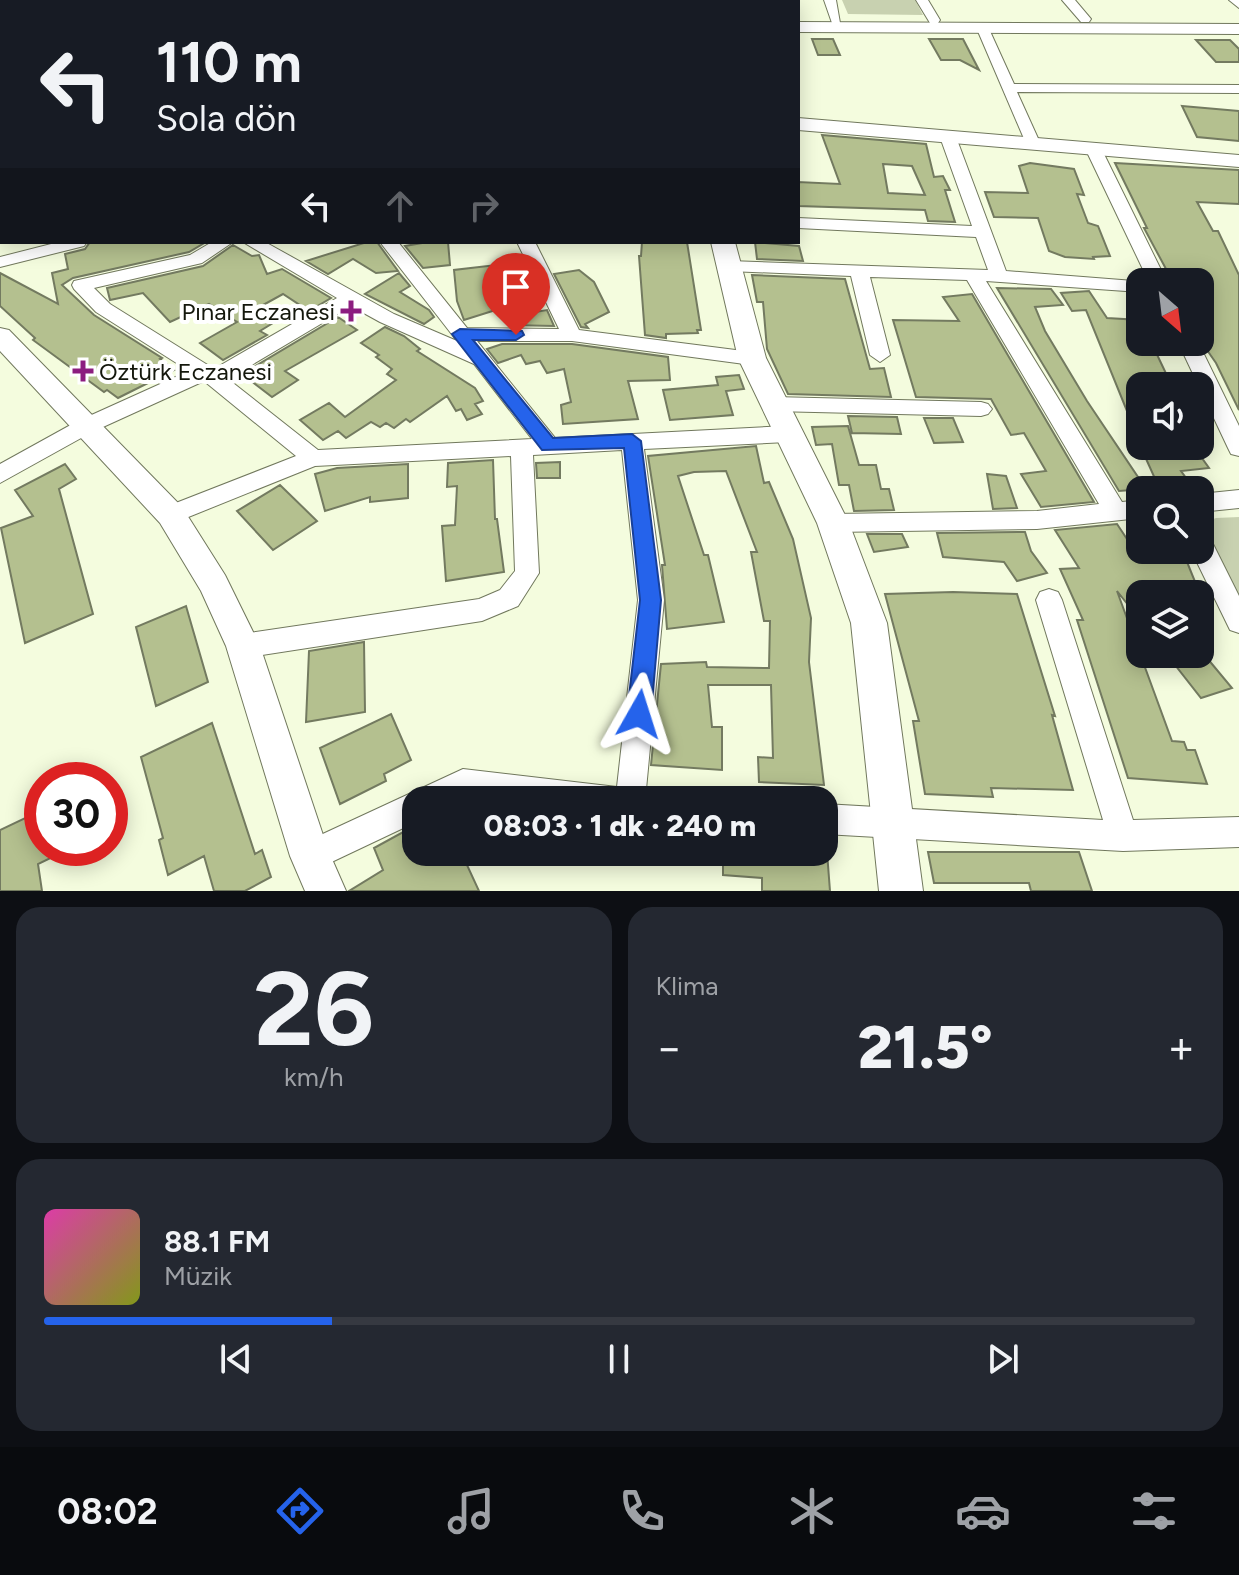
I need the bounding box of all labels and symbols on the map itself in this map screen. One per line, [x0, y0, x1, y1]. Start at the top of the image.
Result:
pin [482, 253, 550, 335]
north arrow [1126, 268, 1214, 356]
place label: Pınar Eczanesi [181, 297, 335, 326]
marker: Pınar Eczanesi [342, 302, 360, 320]
place label: Öztürk Eczanesi [99, 357, 272, 386]
marker: Öztürk Eczanesi [74, 362, 92, 380]
position arrow [597, 672, 681, 756]
speed limit sign: 30 [24, 762, 128, 866]

